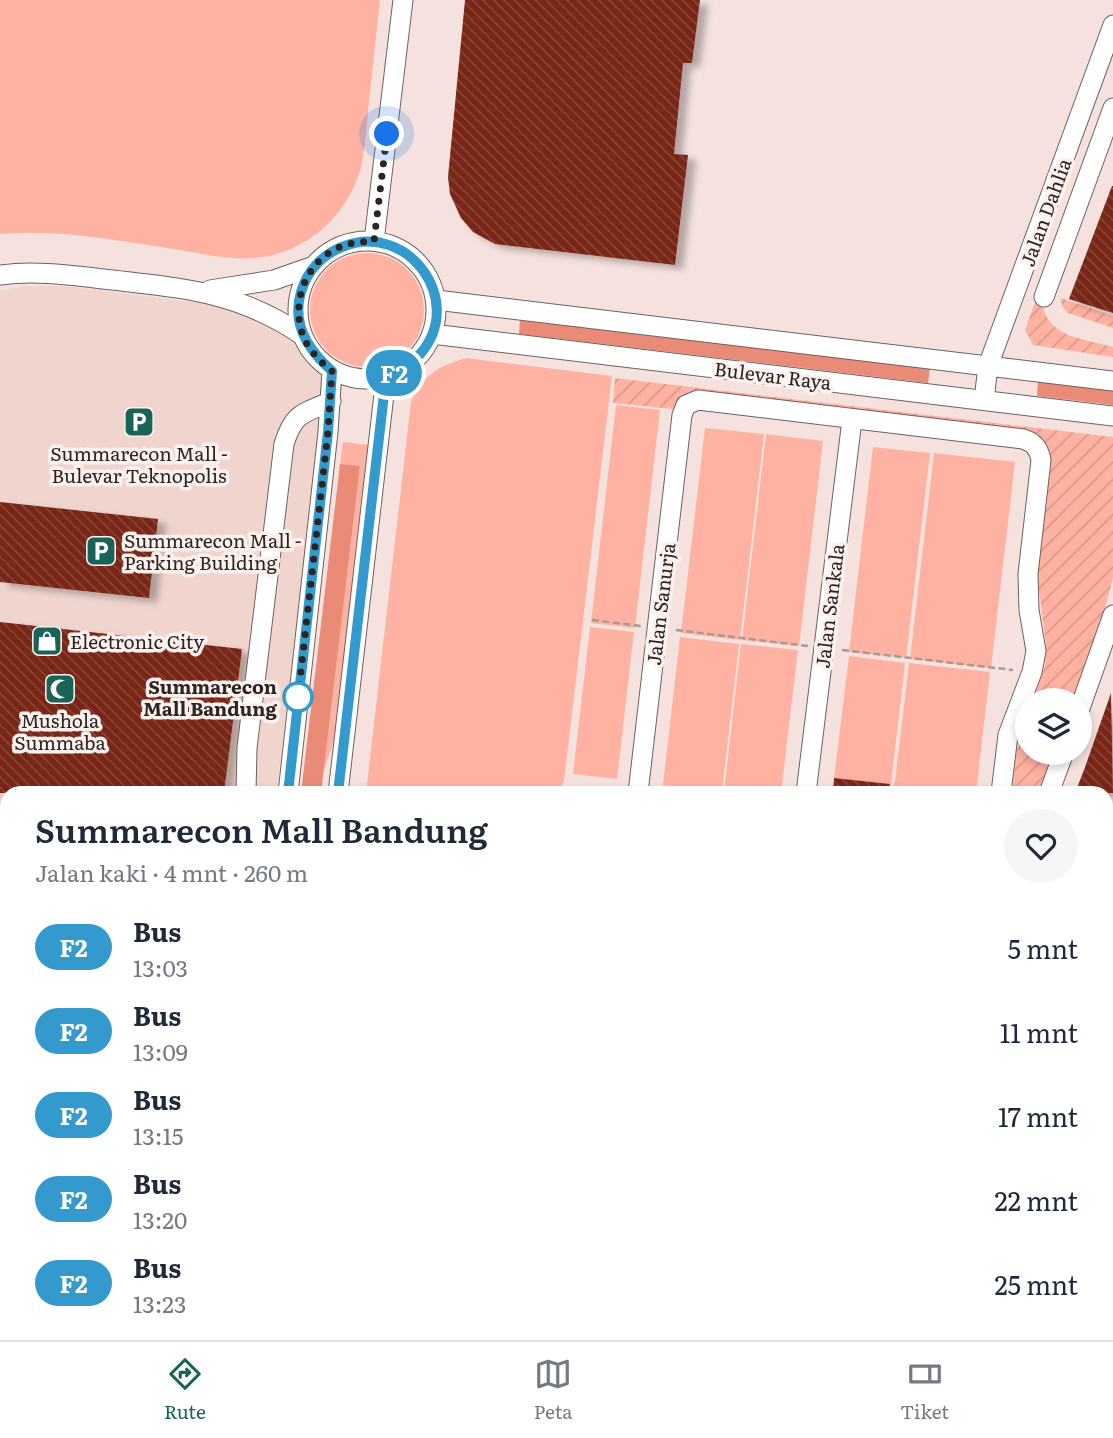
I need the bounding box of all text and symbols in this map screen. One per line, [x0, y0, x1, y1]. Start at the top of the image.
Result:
your location [369, 116, 404, 151]
street label: Jalan Dahlia [1012, 153, 1078, 270]
line badge: F2 [362, 350, 426, 396]
street label: Bulevar Raya [713, 354, 834, 396]
text: F2 [380, 355, 408, 390]
parking icon: Summarecon Mall - Bulevar Teknopolis [122, 405, 156, 439]
place label: Summarecon Mall - Bulevar Teknopolis [50, 439, 228, 489]
place label: Summarecon Mall - Parking Building [124, 526, 301, 576]
parking icon: Summarecon Mall - Parking Building [84, 534, 118, 568]
street label: Jalan Sanurja [639, 540, 681, 667]
street label: Jalan Sankala [807, 541, 851, 670]
shop icon: Electronic City [30, 624, 64, 658]
place label: Electronic City [70, 627, 204, 655]
mosque icon: Mushola Summaba [43, 672, 77, 706]
place label: Summarecon Mall Bandung [143, 672, 278, 722]
marker: Summarecon Mall Bandung [283, 682, 313, 712]
map controls [1015, 688, 1092, 765]
button: layers [1015, 688, 1092, 765]
place label: Mushola Summaba [14, 706, 106, 756]
text: Summarecon Mall Bandung [35, 804, 488, 853]
button: heart [1004, 809, 1078, 883]
text: Jalan kaki · 4 mnt · 260 m [35, 855, 308, 889]
text: Bus [133, 911, 181, 950]
text: 5 mnt [1008, 928, 1078, 967]
text: F2 [59, 929, 88, 964]
text: 13:03 [133, 950, 188, 984]
text: Bus [133, 995, 181, 1034]
text: 11 mnt [1000, 1012, 1078, 1051]
text: F2 [59, 1013, 88, 1048]
text: 13:09 [133, 1034, 188, 1068]
text: Bus [133, 1079, 181, 1118]
text: 17 mnt [998, 1096, 1078, 1135]
text: F2 [59, 1097, 88, 1132]
text: 13:15 [133, 1118, 184, 1152]
text: Bus [133, 1163, 181, 1202]
text: 22 mnt [995, 1180, 1078, 1219]
text: F2 [59, 1181, 88, 1216]
text: 13:20 [133, 1202, 187, 1236]
text: Bus [133, 1247, 181, 1286]
text: 25 mnt [995, 1264, 1078, 1303]
text: F2 [59, 1265, 88, 1300]
text: 13:23 [133, 1286, 186, 1320]
tab: Rute [164, 1355, 206, 1425]
tab: Peta [534, 1355, 572, 1425]
tab: Tiket [900, 1355, 949, 1425]

